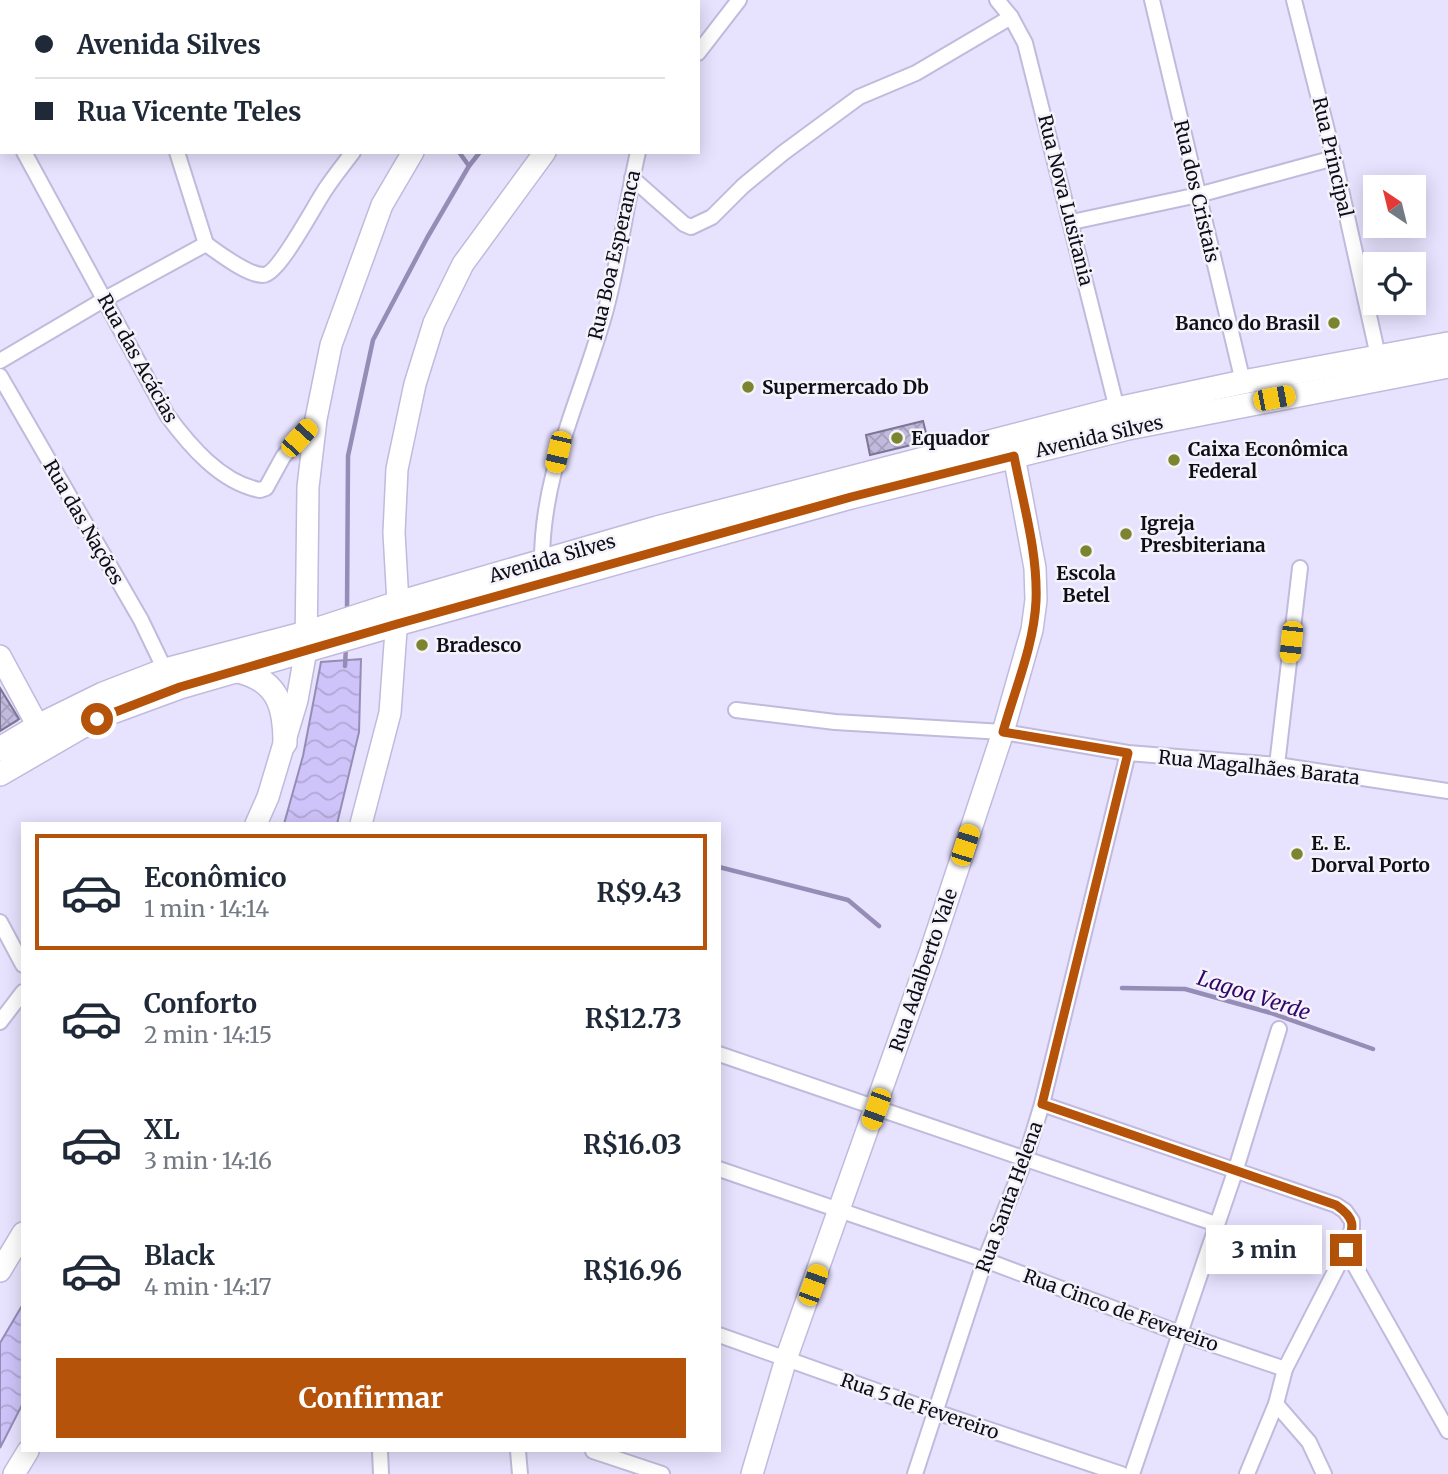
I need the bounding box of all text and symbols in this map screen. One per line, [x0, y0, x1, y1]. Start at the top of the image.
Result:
text: Avenida Silves [77, 28, 261, 61]
text: Rua Vicente Teles [77, 95, 302, 128]
street label: Rua Principal [1308, 95, 1359, 220]
street label: Rua Nova Lusitania [1033, 112, 1099, 288]
street label: Rua dos Cristais [1169, 117, 1225, 265]
street label: Rua Boa Esperanca [583, 168, 645, 342]
north arrow [1363, 175, 1426, 238]
map controls [1363, 175, 1426, 315]
button: locate [1363, 252, 1426, 315]
street label: Rua das Acácias [93, 289, 183, 427]
place label: Banco do Brasil [1175, 311, 1320, 335]
marker: Banco do Brasil [1326, 315, 1342, 331]
place label: Supermercado Db [762, 375, 929, 399]
marker: Supermercado Db [740, 379, 756, 395]
car [1252, 384, 1297, 412]
street label: Avenida Silves [1032, 410, 1165, 463]
car [278, 415, 321, 461]
place label: Equador [911, 426, 990, 450]
car [544, 429, 573, 475]
marker: Equador [889, 430, 905, 446]
place label: Caixa Econômica Federal [1188, 437, 1348, 483]
marker: Caixa Econômica Federal [1166, 452, 1182, 468]
street label: Rua das Nações [39, 455, 129, 589]
place label: Igreja Presbiteriana [1140, 511, 1266, 557]
marker: Igreja Presbiteriana [1118, 526, 1134, 542]
street label: Avenida Silves [485, 528, 618, 588]
marker: Escola Betel [1078, 543, 1094, 559]
place label: Escola Betel [1056, 561, 1116, 607]
car [1279, 620, 1304, 664]
place label: Bradesco [436, 633, 521, 657]
marker: Bradesco [414, 637, 430, 653]
route start [81, 703, 113, 735]
street label: Rua Magalhães Barata [1157, 744, 1361, 790]
car [949, 822, 982, 868]
place label: E. E. Dorval Porto [1311, 831, 1430, 877]
marker: E. E. Dorval Porto [1289, 846, 1305, 862]
icon: car [60, 861, 123, 924]
text: Econômico [144, 861, 287, 894]
text: R$9.43 [596, 876, 682, 909]
street label: Rua Adalberto Vale [884, 885, 962, 1055]
text: 1 min · 14:14 [144, 894, 269, 923]
water label: Lagoa Verde [1194, 964, 1314, 1026]
icon: car [60, 987, 123, 1050]
text: Conforto [144, 987, 257, 1020]
text: R$12.73 [585, 1002, 682, 1035]
text: 2 min · 14:15 [144, 1020, 272, 1049]
car [859, 1086, 894, 1132]
icon: car [60, 1113, 123, 1176]
text: XL [144, 1113, 180, 1146]
street label: Rua Santa Helena [970, 1118, 1048, 1276]
text: R$16.03 [583, 1128, 682, 1161]
text: 3 min · 14:16 [144, 1146, 272, 1175]
callout: 3 min [1206, 1226, 1322, 1274]
route end [1330, 1234, 1362, 1266]
text: 3 min [1231, 1235, 1297, 1264]
icon: car [60, 1239, 123, 1302]
text: Black [144, 1239, 215, 1272]
text: R$16.96 [583, 1254, 682, 1287]
car [796, 1262, 831, 1308]
street label: Rua Cinco de Fevereiro [1020, 1263, 1222, 1357]
text: 4 min · 14:17 [144, 1272, 272, 1301]
button: Confirmar [56, 1358, 686, 1438]
street label: Rua 5 de Fevereiro [838, 1368, 1002, 1444]

